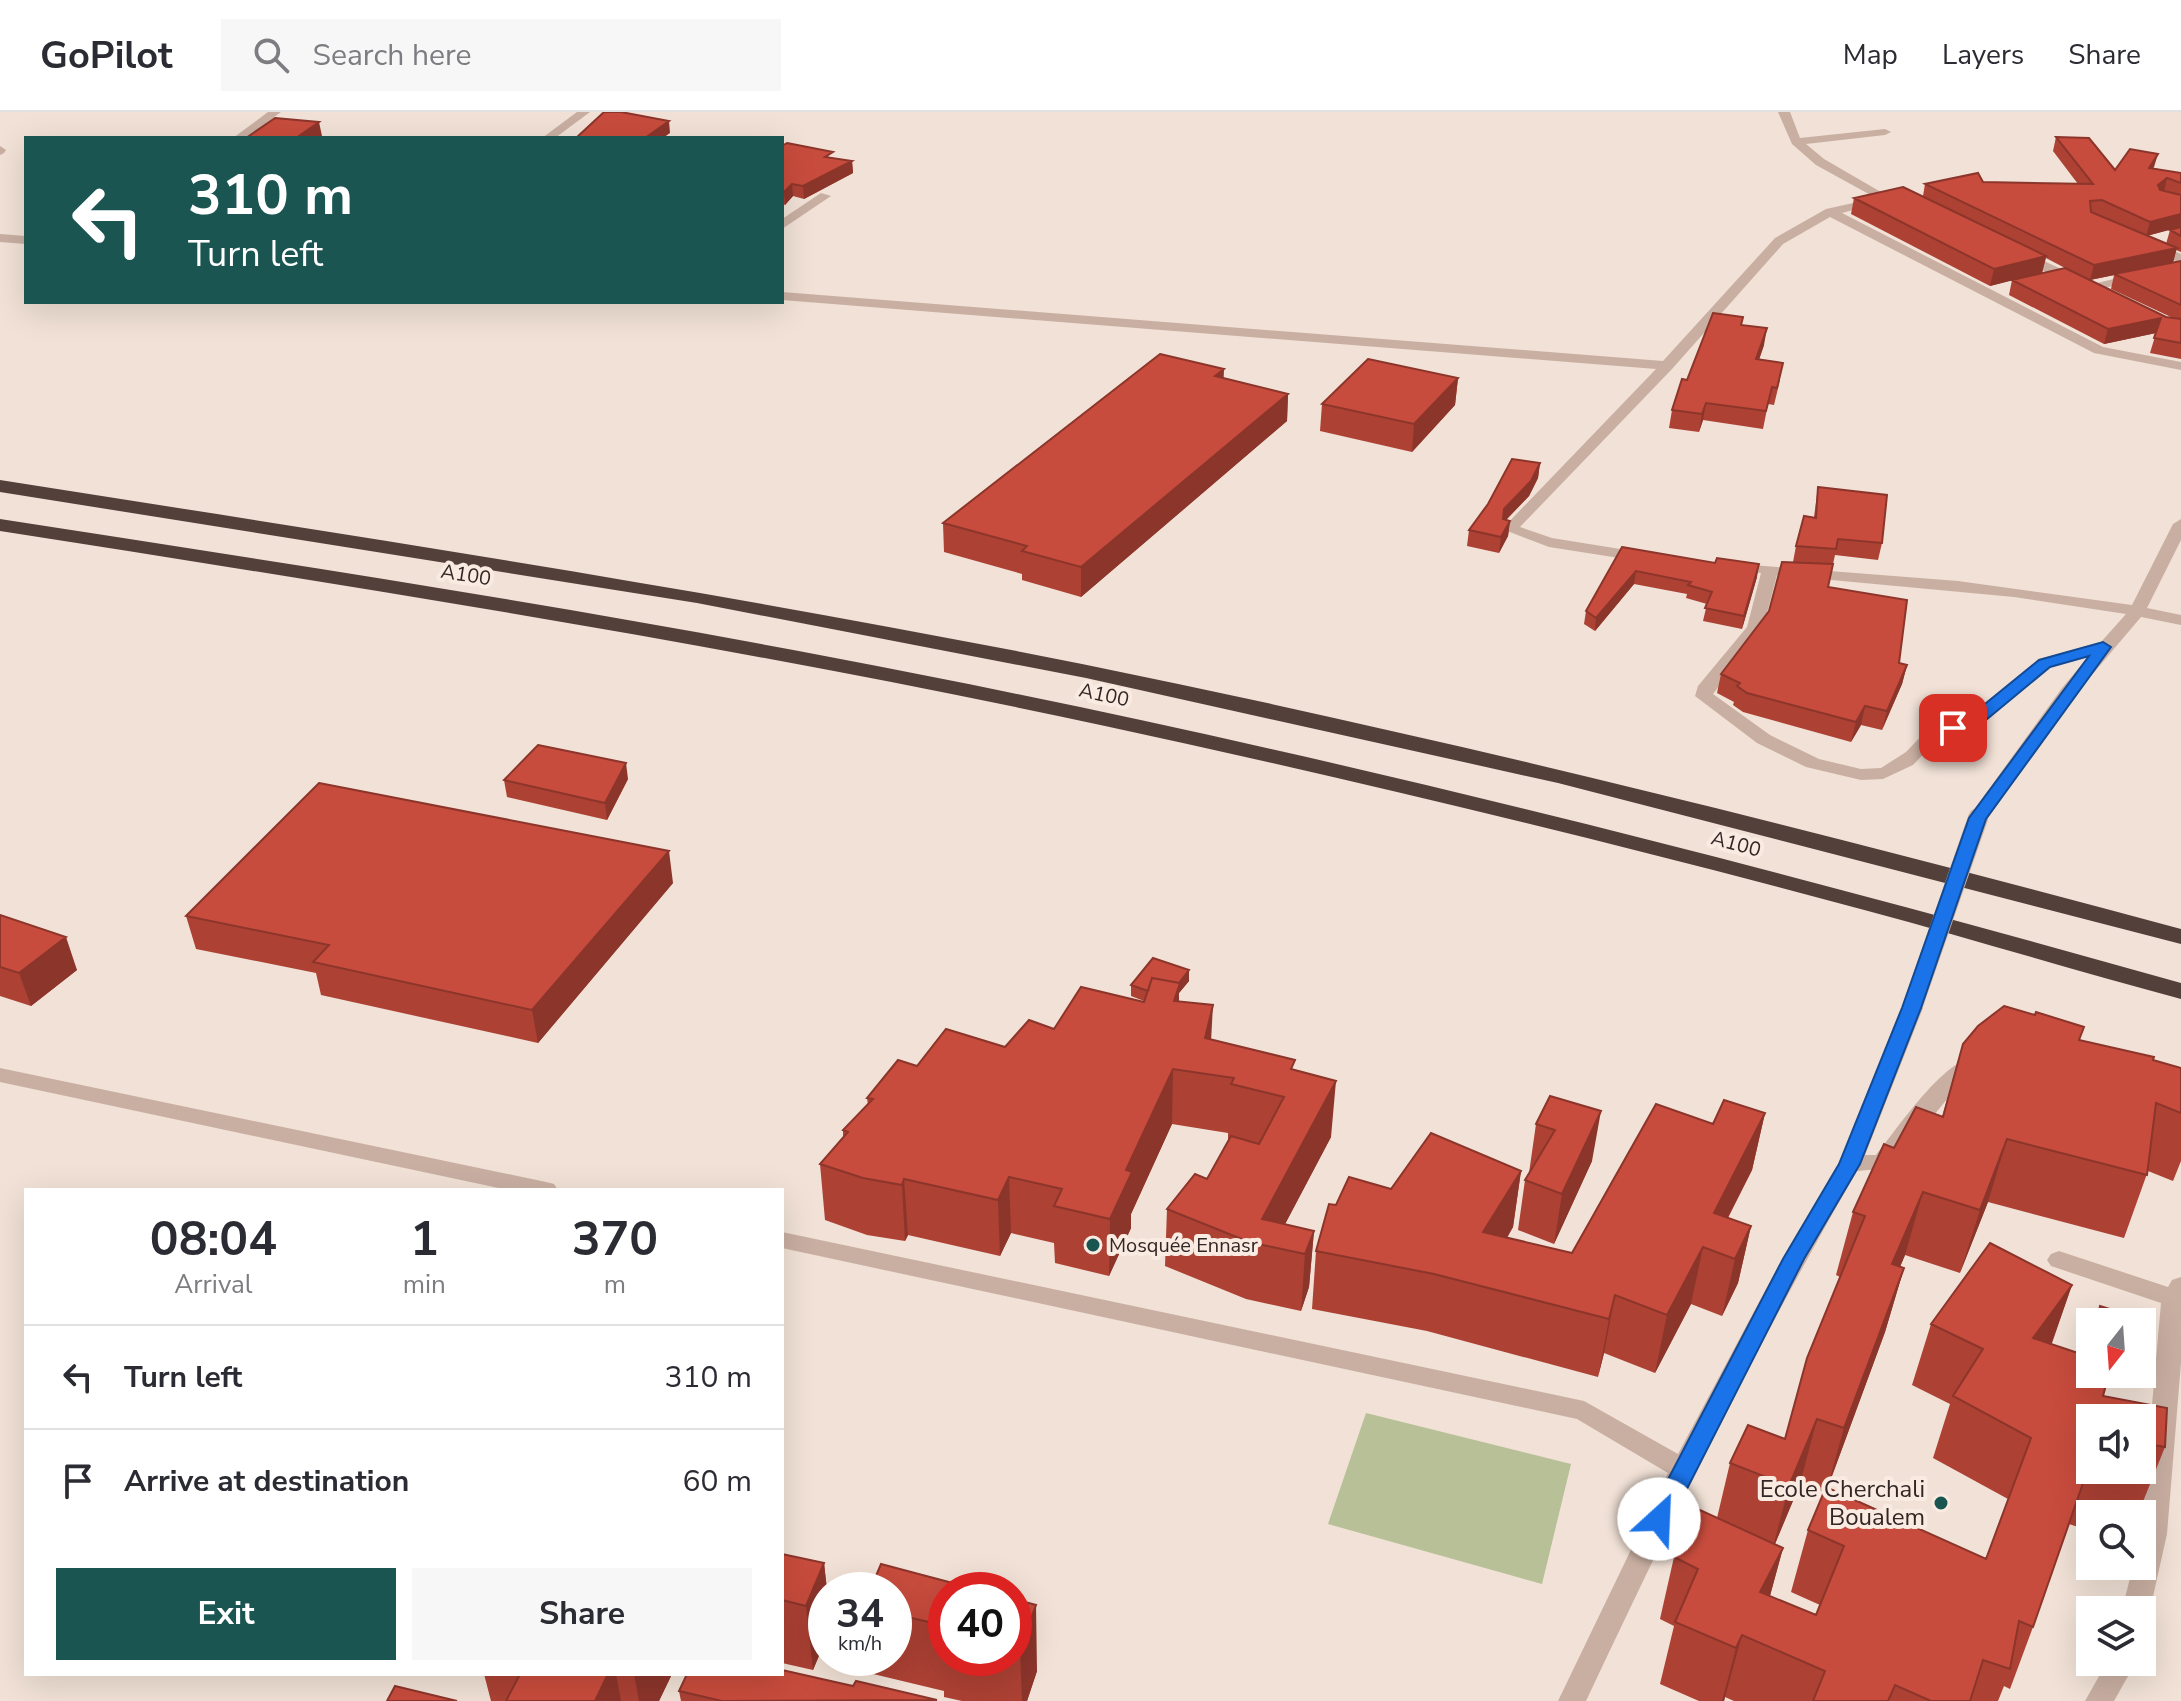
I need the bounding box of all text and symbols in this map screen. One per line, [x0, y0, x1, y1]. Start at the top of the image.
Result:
search box [221, 19, 781, 91]
text: GoPilot [40, 30, 173, 81]
icon: search [249, 33, 293, 77]
text: Search here [313, 35, 472, 76]
text: Map [1843, 36, 1898, 74]
text: Layers [1942, 36, 2024, 74]
text: Share [2068, 36, 2141, 74]
text: 310 m [188, 157, 353, 234]
icon: left [56, 168, 160, 272]
text: Turn left [188, 230, 323, 279]
street label: A100 [439, 558, 493, 592]
street label: A100 [1076, 677, 1132, 713]
pin [1919, 694, 1987, 762]
icon: arrive [1931, 706, 1975, 750]
street label: A100 [1708, 824, 1764, 864]
text: 08:04 [150, 1206, 277, 1272]
text: 1 [410, 1206, 439, 1272]
text: 370 [572, 1206, 658, 1272]
place label: Mosquée Ennasr [1109, 1232, 1258, 1259]
marker: Mosquée Ennasr [1084, 1236, 1102, 1254]
text: Arrival [174, 1267, 253, 1302]
text: min [403, 1267, 446, 1302]
text: m [604, 1267, 626, 1302]
north arrow [2076, 1308, 2156, 1388]
map controls [2076, 1308, 2156, 1676]
icon: left [56, 1355, 100, 1399]
text: Turn left [124, 1357, 242, 1398]
text: 310 m [665, 1357, 752, 1398]
button: sound [2076, 1404, 2156, 1484]
icon: arrive [56, 1459, 100, 1503]
text: Arrive at destination [124, 1461, 409, 1502]
text: 60 m [683, 1461, 752, 1502]
place label: Ecole Cherchali Boualem [1760, 1473, 1925, 1533]
position arrow [1617, 1477, 1701, 1561]
marker: Ecole Cherchali Boualem [1932, 1494, 1950, 1512]
button: search [2076, 1500, 2156, 1580]
button: Exit [56, 1568, 396, 1660]
button: Share [412, 1568, 752, 1660]
speed limit sign: 40 [928, 1572, 1032, 1676]
text: 34 [836, 1587, 884, 1641]
button: layers [2076, 1596, 2156, 1676]
text: km/h [838, 1630, 882, 1657]

